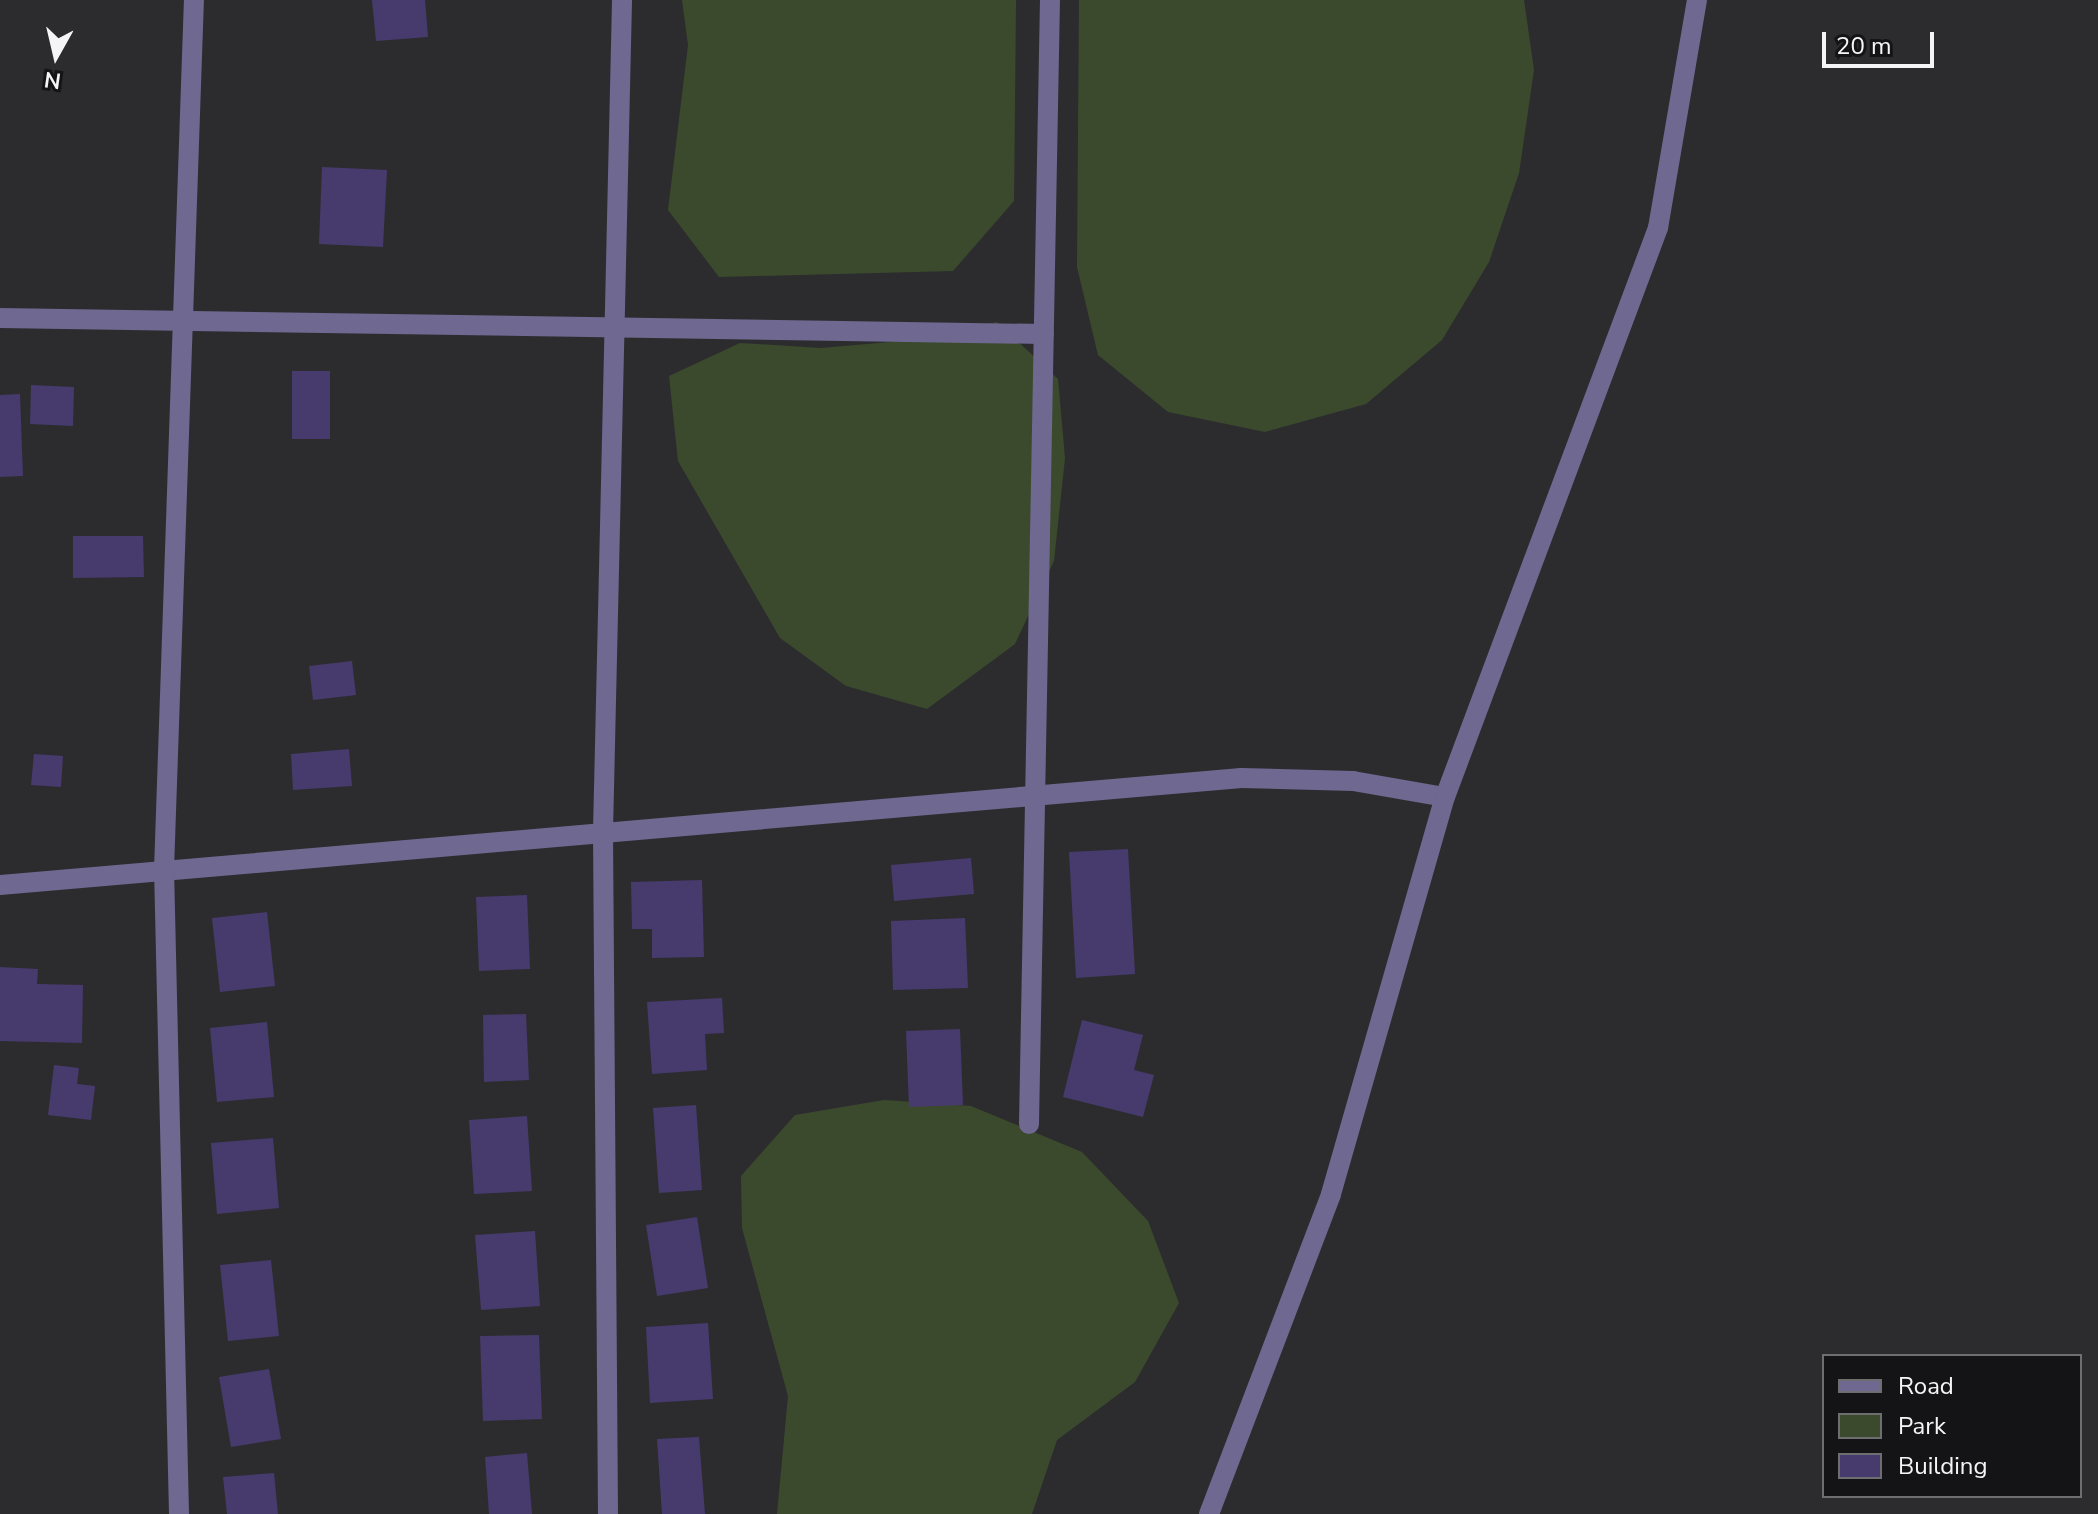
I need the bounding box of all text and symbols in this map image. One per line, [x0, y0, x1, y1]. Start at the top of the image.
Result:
north arrow [16, 16, 96, 96]
scale bar [1826, 16, 1938, 66]
text: 20 m [1836, 30, 1892, 62]
text: N [42, 64, 63, 96]
legend [1822, 1354, 2082, 1498]
text: Road [1898, 1370, 1954, 1402]
text: Park [1898, 1410, 1946, 1442]
text: Building [1898, 1450, 1988, 1482]

